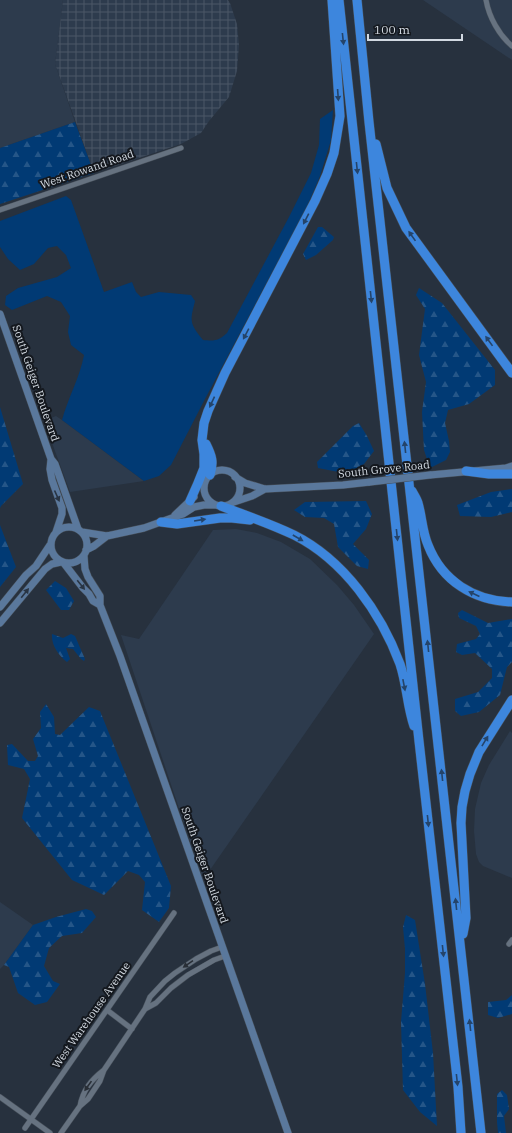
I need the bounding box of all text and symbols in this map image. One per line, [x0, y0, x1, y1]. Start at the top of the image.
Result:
scale bar [368, 16, 462, 42]
text: 100 m [374, 22, 410, 37]
one-way arrow [340, 33, 347, 45]
one-way arrow [335, 89, 342, 101]
street label: West Rowand Road [38, 146, 136, 192]
one-way arrow [354, 162, 360, 174]
one-way arrow [303, 213, 310, 224]
one-way arrow [408, 231, 416, 242]
one-way arrow [368, 291, 374, 303]
street label: South Geiger Boulevard [9, 323, 63, 443]
one-way arrow [243, 328, 249, 339]
one-way arrow [485, 336, 493, 347]
one-way arrow [209, 396, 215, 407]
one-way arrow [402, 441, 409, 453]
street label: South Grove Road [337, 457, 431, 481]
one-way arrow [54, 490, 60, 502]
one-way arrow [194, 517, 206, 523]
one-way arrow [394, 529, 400, 541]
one-way arrow [293, 535, 304, 542]
one-way arrow [76, 579, 85, 590]
one-way arrow [20, 588, 29, 598]
one-way arrow [469, 591, 480, 597]
one-way arrow [424, 640, 431, 652]
one-way arrow [402, 678, 408, 691]
one-way arrow [482, 735, 489, 747]
one-way arrow [439, 769, 445, 781]
street label: South Geiger Boulevard [178, 805, 232, 925]
one-way arrow [425, 815, 431, 828]
one-way arrow [453, 898, 460, 910]
one-way arrow [439, 945, 446, 957]
street label: West Warehouse Avenue [49, 959, 133, 1071]
one-way arrow [182, 961, 193, 968]
one-way arrow [466, 1019, 473, 1031]
one-way arrow [454, 1074, 460, 1086]
one-way arrow [84, 1080, 92, 1091]

